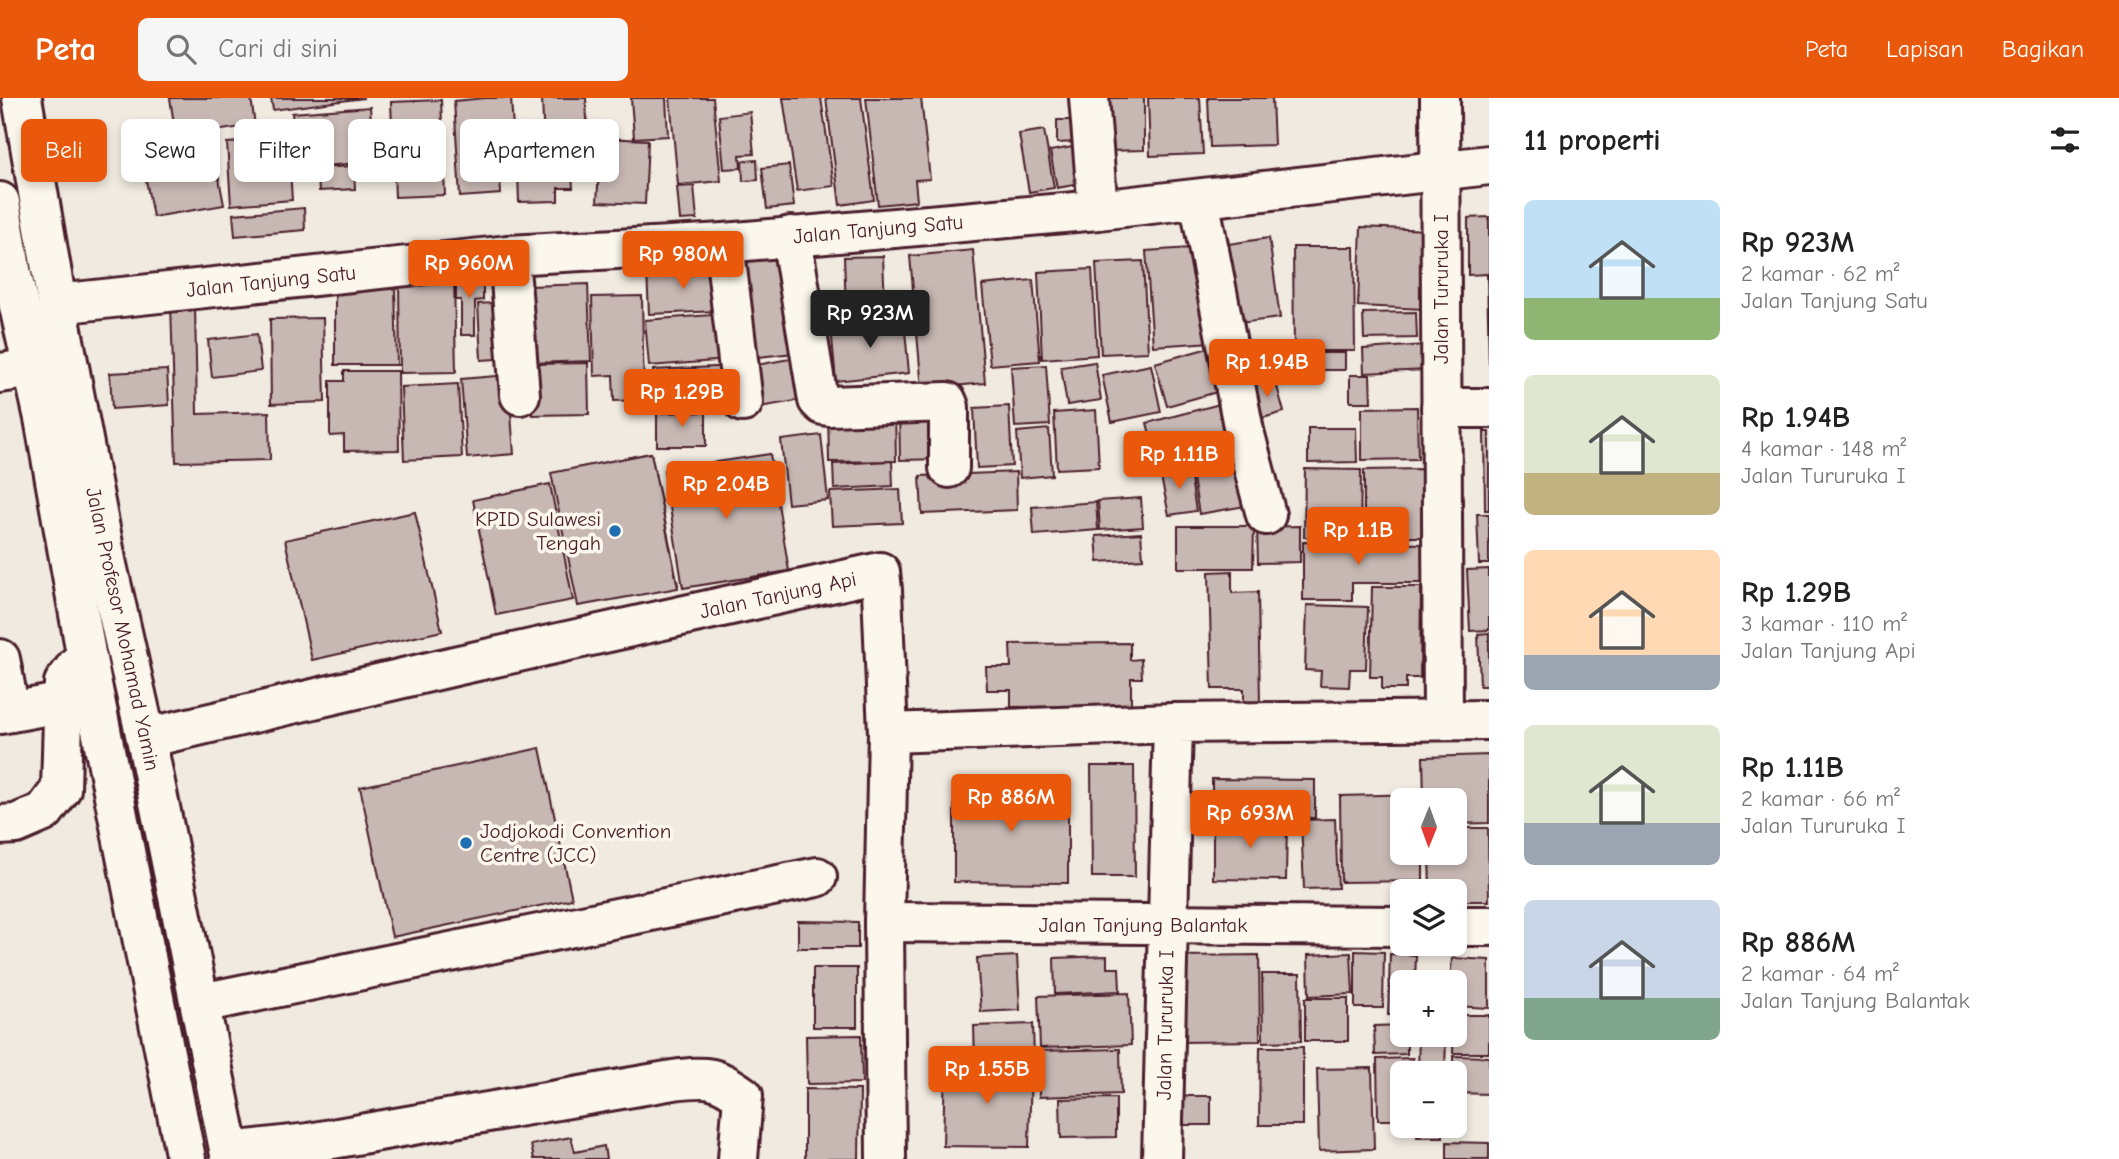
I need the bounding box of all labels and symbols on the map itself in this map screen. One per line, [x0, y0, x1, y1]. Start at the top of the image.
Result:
street label: Jalan Tanjung Satu [792, 210, 964, 248]
street label: Jalan Tururuka I [1429, 214, 1453, 364]
pin: Rp 980M [618, 232, 748, 291]
pin: Rp 960M [404, 240, 534, 300]
street label: Jalan Tanjung Satu [185, 260, 357, 302]
pin: Rp 923M [805, 290, 935, 350]
pin: Rp 1.94B [1195, 340, 1339, 399]
pin: Rp 1.29B [610, 370, 754, 429]
pin: Rp 1.11B [1107, 432, 1251, 491]
pin: Rp 2.04B [654, 462, 798, 521]
street label: Jalan Profesor Mohamad Yamin [81, 485, 165, 773]
place label: KPID Sulawesi Tengah [475, 507, 601, 555]
pin: Rp 1.1B [1293, 508, 1423, 567]
marker: KPID Sulawesi Tengah [607, 523, 623, 539]
street label: Jalan Tanjung Api [697, 567, 859, 623]
pin: Rp 886M [946, 774, 1076, 834]
north arrow [1390, 788, 1466, 864]
pin: Rp 693M [1185, 790, 1315, 850]
place label: Jodjokodi Convention Centre (JCC) [480, 819, 671, 867]
marker: Jodjokodi Convention Centre (JCC) [458, 835, 474, 851]
street label: Jalan Tanjung Balantak [1039, 913, 1247, 937]
street label: Jalan Tururuka I [1152, 950, 1178, 1100]
pin: Rp 1.55B [915, 1046, 1059, 1106]

